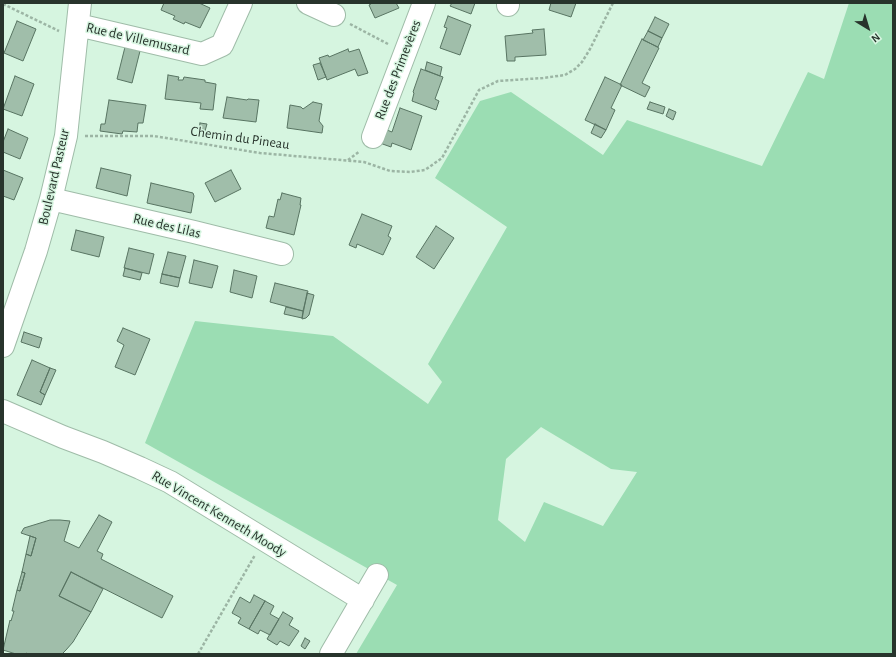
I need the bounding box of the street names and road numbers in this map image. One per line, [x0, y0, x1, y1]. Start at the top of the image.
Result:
street label: Rue des Primevères [371, 18, 425, 122]
street label: Rue de Villemusard [85, 19, 191, 59]
street label: Chemin du Pineau [189, 123, 291, 153]
street label: Boulevard Pasteur [35, 127, 73, 227]
street label: Rue des Lilas [132, 210, 202, 242]
street label: Rue Vincent Kenneth Moody [149, 467, 289, 561]

